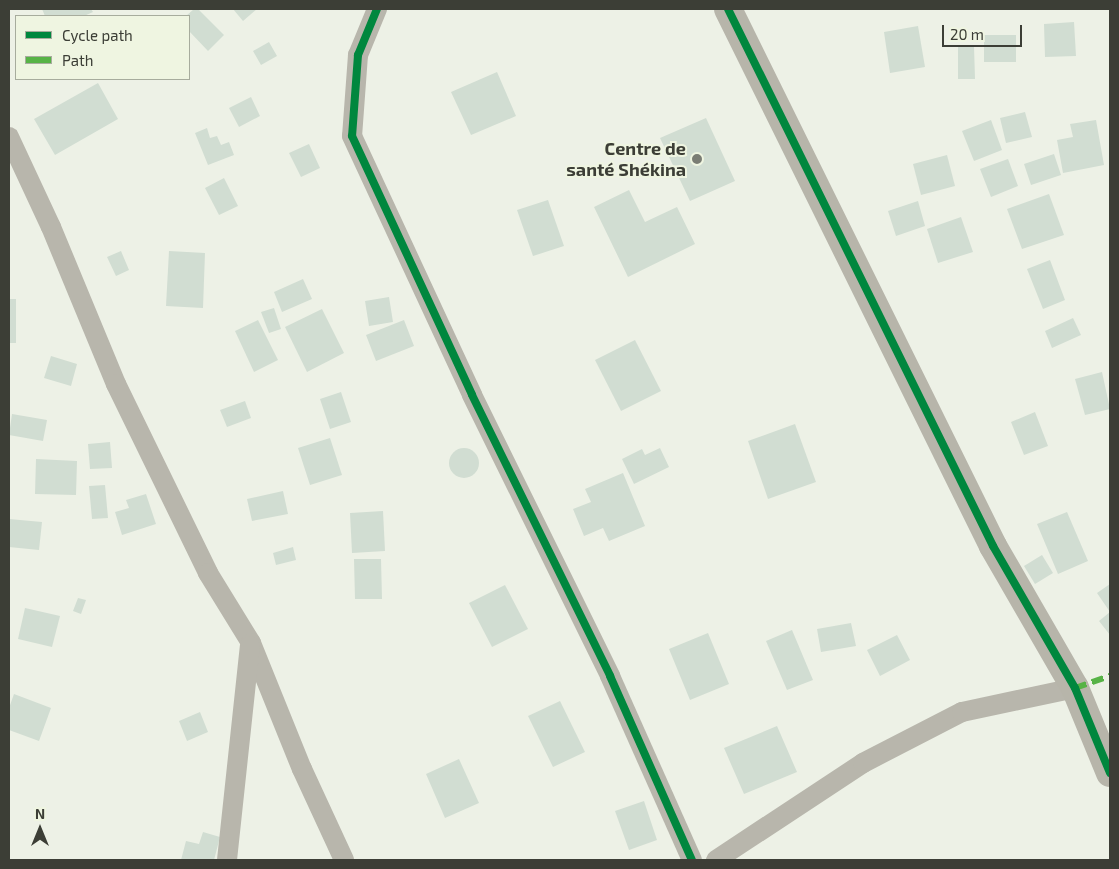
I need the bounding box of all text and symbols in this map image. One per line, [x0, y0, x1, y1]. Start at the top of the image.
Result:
legend [15, 15, 190, 80]
scale bar [944, 15, 1024, 47]
text: 20 m [950, 25, 984, 43]
text: Cycle path [62, 26, 133, 44]
text: Path [62, 51, 93, 69]
place label: Centre de santé Shékina [566, 138, 686, 180]
marker: Centre de santé Shékina [690, 152, 704, 166]
north arrow [15, 804, 65, 854]
text: N [35, 805, 45, 822]

